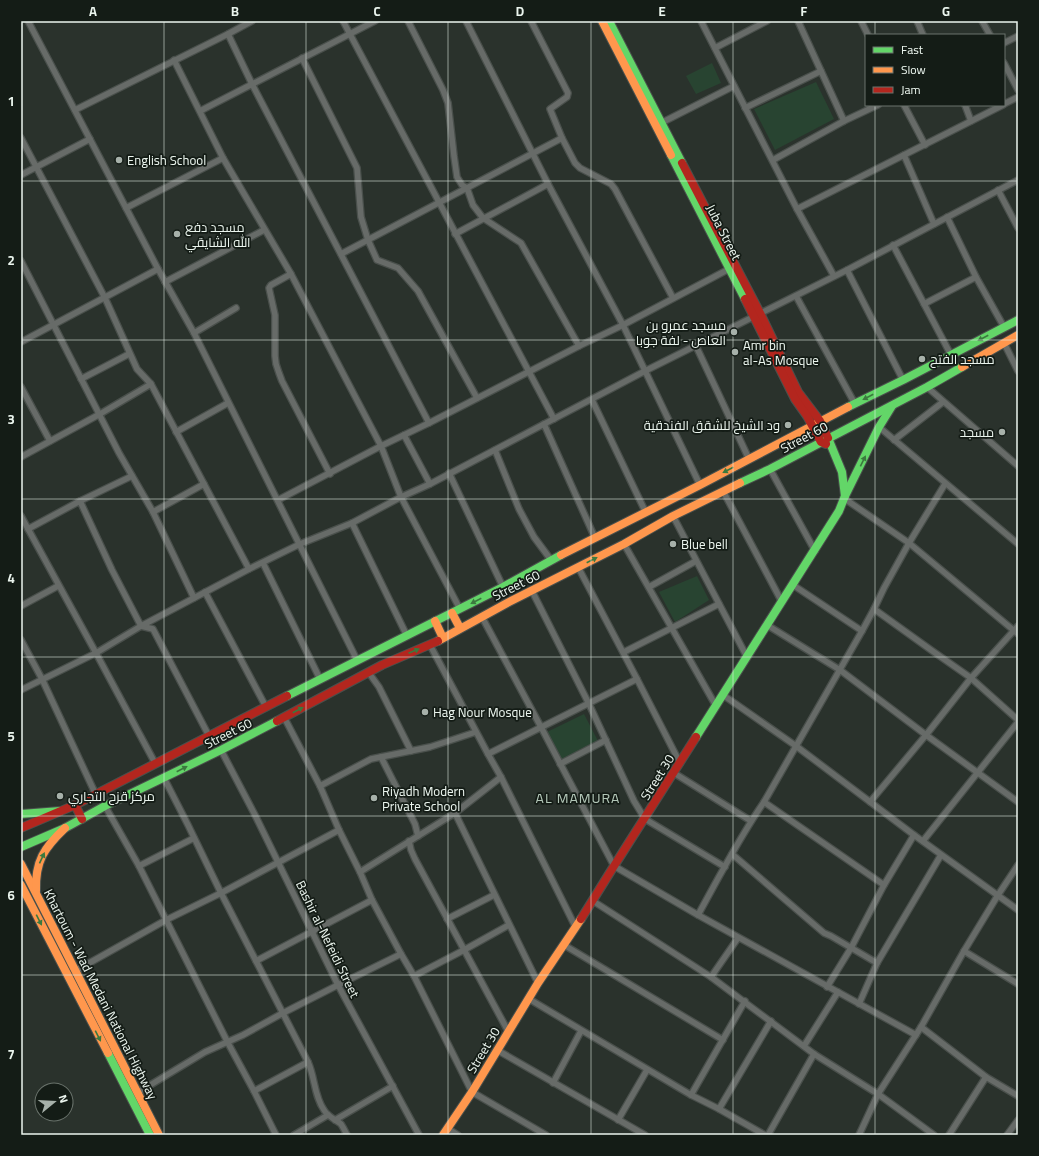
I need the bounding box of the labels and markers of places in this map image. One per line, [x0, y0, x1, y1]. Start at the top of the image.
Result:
place label: English School [127, 148, 206, 172]
marker: English School [114, 155, 124, 165]
place label: مسجد دفع الله الشايقي [185, 215, 250, 254]
marker: مسجد دفع الله الشايقي [172, 229, 182, 239]
place label: مسجد عمرو بن العاص - لفة جوبا [636, 313, 726, 352]
marker: مسجد عمرو بن العاص - لفة جوبا [729, 327, 739, 337]
place label: Amr bin al-As Mosque [743, 333, 819, 372]
marker: Amr bin al-As Mosque [730, 347, 740, 357]
place label: مسجد الفتح [930, 347, 995, 371]
marker: مسجد الفتح [917, 354, 927, 364]
place label: ود الشيخ للشقق الفندقية [644, 413, 780, 437]
marker: ود الشيخ للشقق الفندقية [783, 420, 793, 430]
place label: مسجد [960, 420, 994, 444]
marker: مسجد [997, 427, 1007, 437]
place label: Blue bell [681, 532, 728, 556]
marker: Blue bell [668, 539, 678, 549]
place label: Hag Nour Mosque [433, 700, 532, 724]
marker: Hag Nour Mosque [420, 707, 430, 717]
place label: Riyadh Modern Private School [382, 779, 465, 818]
place label: مركز قزح التجاري [68, 784, 155, 808]
marker: مركز قزح التجاري [55, 791, 65, 801]
marker: Riyadh Modern Private School [369, 793, 379, 803]

